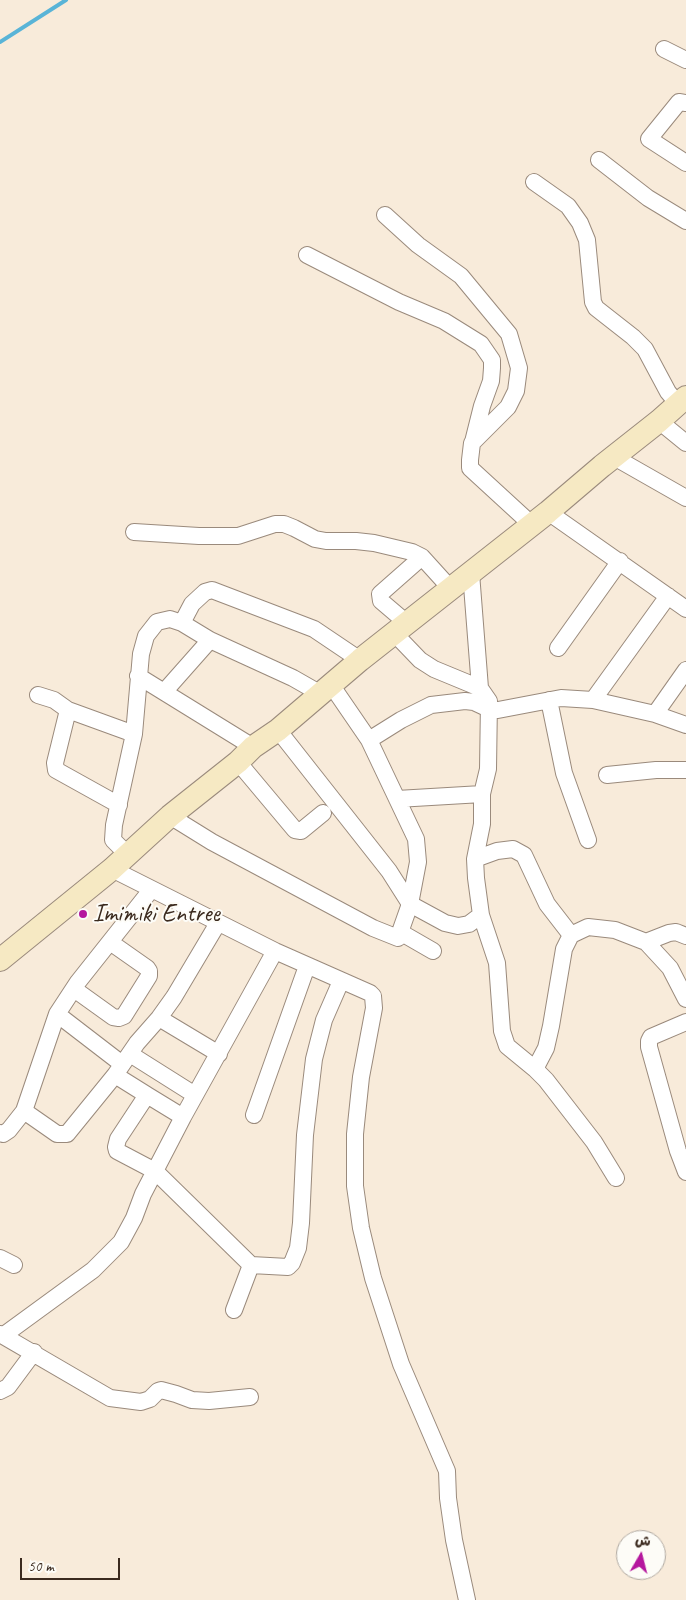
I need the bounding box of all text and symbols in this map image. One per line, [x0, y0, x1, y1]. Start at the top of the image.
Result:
place label: Imimiki Entree [93, 899, 219, 929]
marker: Imimiki Entree [77, 908, 89, 920]
north arrow [616, 1530, 666, 1580]
text: ش [634, 1531, 652, 1550]
scale bar [22, 1548, 122, 1580]
text: 50 m [28, 1557, 54, 1576]

